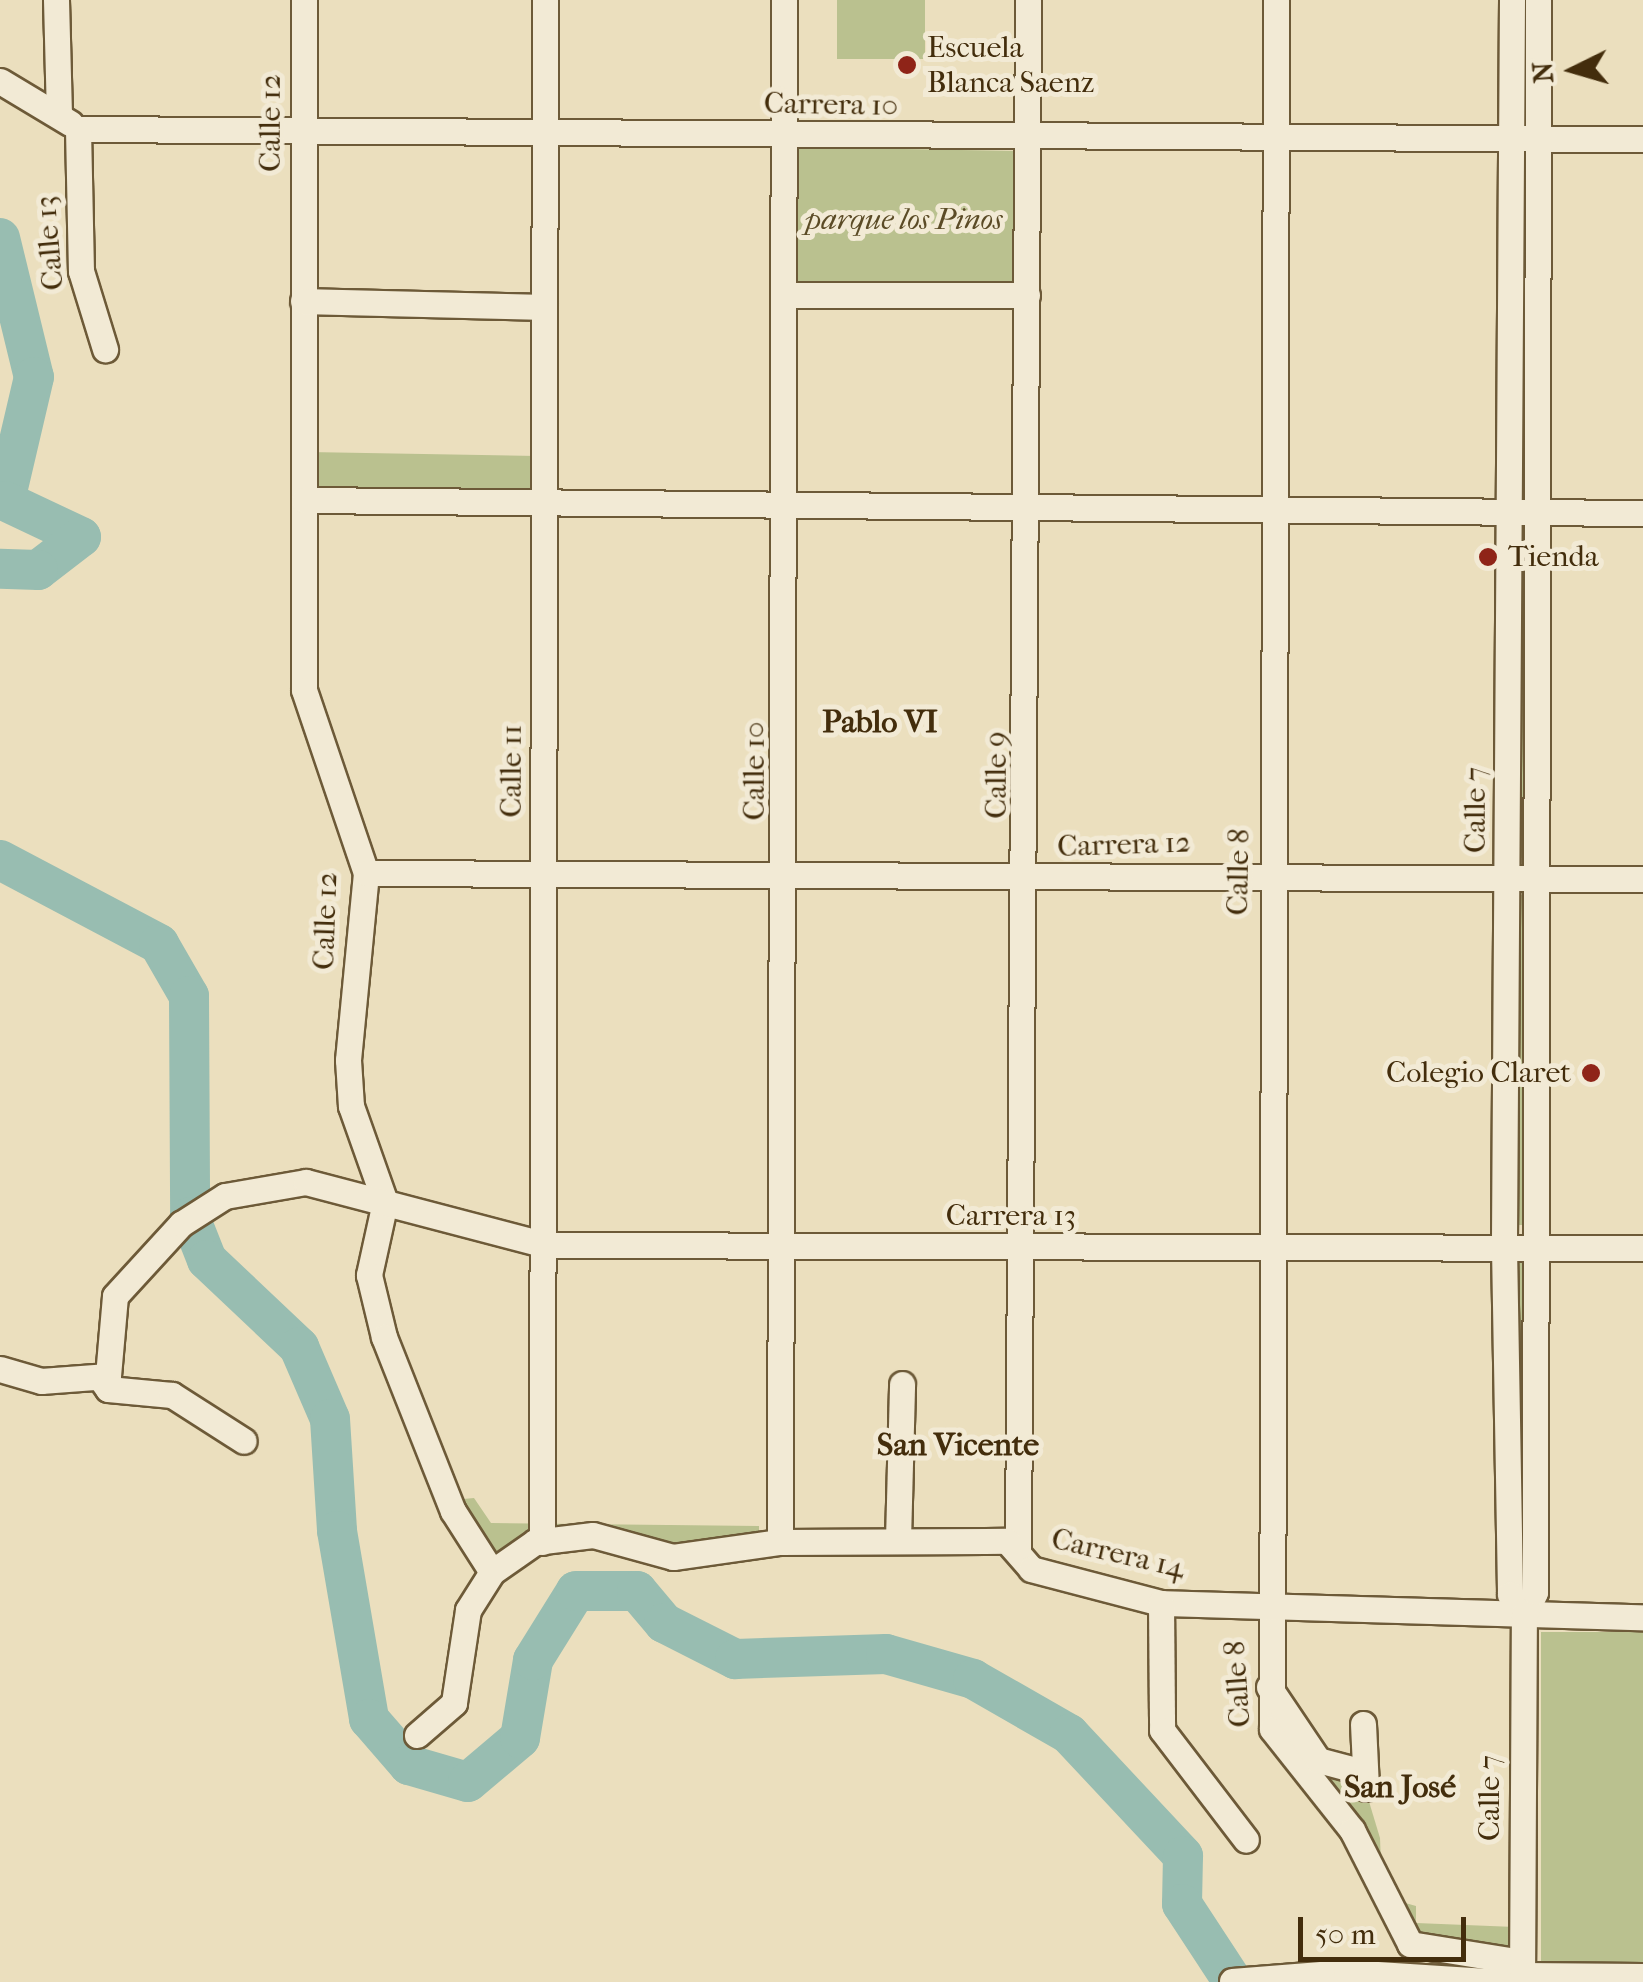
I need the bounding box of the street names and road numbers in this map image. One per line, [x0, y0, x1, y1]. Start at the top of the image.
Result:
street label: Calle 12 [253, 74, 289, 172]
street label: Carrera 10 [763, 86, 899, 124]
street label: Calle 13 [28, 194, 72, 292]
street label: Calle 10 [737, 722, 773, 820]
street label: Calle 11 [494, 724, 530, 818]
street label: Calle 9 [979, 731, 1015, 819]
street label: Calle 7 [1458, 767, 1494, 853]
street label: Carrera 12 [1057, 825, 1191, 865]
street label: Calle 8 [1220, 828, 1258, 916]
street label: Calle 12 [306, 871, 346, 971]
street label: Carrera 13 [946, 1198, 1076, 1234]
street label: Carrera 14 [1048, 1521, 1188, 1587]
street label: Calle 8 [1217, 1639, 1259, 1729]
street label: Calle 7 [1472, 1755, 1508, 1841]

